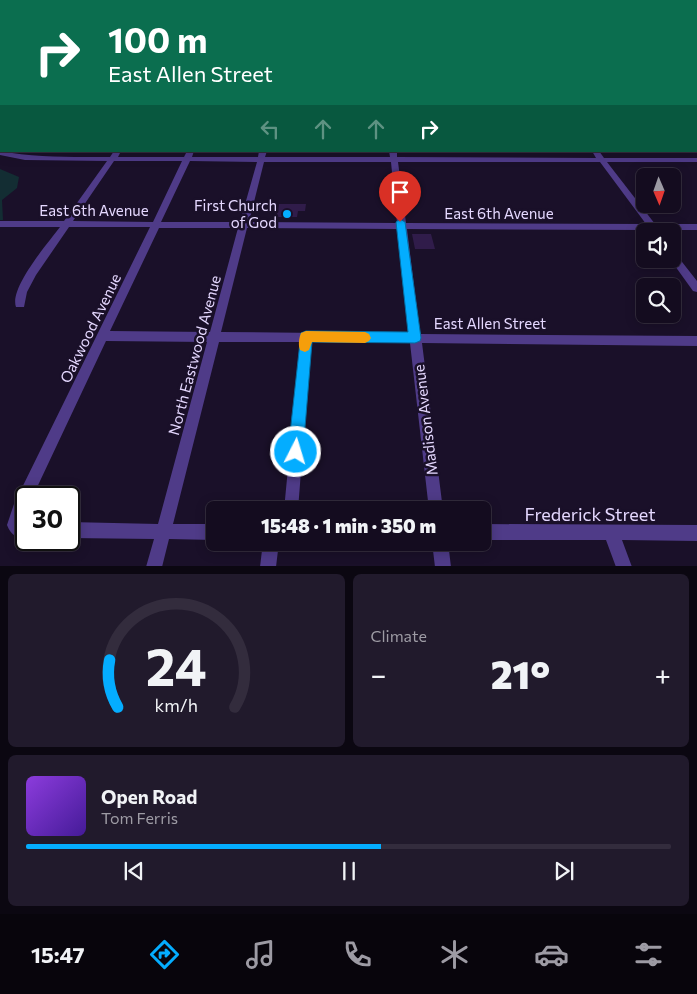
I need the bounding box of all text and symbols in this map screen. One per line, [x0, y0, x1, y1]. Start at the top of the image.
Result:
text: 100 m [108, 17, 208, 60]
icon: right [25, 20, 90, 85]
text: East Allen Street [108, 60, 273, 87]
icon: left [256, 115, 284, 143]
icon: ahead [309, 115, 337, 143]
icon: ahead [362, 115, 390, 143]
icon: right [415, 115, 443, 143]
north arrow [636, 168, 681, 212]
map controls [636, 168, 681, 323]
pin [379, 171, 421, 222]
icon: arrive [386, 178, 414, 206]
place label: First Church of God [194, 196, 277, 231]
street label: East 6th Avenue [39, 201, 149, 219]
street label: East 6th Avenue [444, 204, 554, 222]
marker: First Church of God [281, 208, 293, 220]
button: sound [636, 223, 681, 268]
street label: Oakwood Avenue [56, 270, 124, 386]
street label: North Eastwood Avenue [164, 273, 224, 437]
button: search [636, 278, 681, 323]
street label: East Allen Street [434, 314, 546, 332]
street label: Madison Avenue [409, 363, 441, 477]
position arrow [269, 425, 321, 477]
speed limit sign: 30 [15, 486, 80, 551]
street label: Frederick Street [524, 503, 656, 525]
text: 15:48 · 1 min · 350 m [261, 514, 436, 537]
text: Climate [371, 626, 427, 645]
text: 24 [146, 633, 207, 697]
text: 21° [491, 650, 550, 697]
text: − [371, 657, 386, 691]
text: + [655, 657, 671, 691]
text: km/h [155, 694, 198, 716]
text: Open Road [101, 785, 197, 808]
text: Tom Ferris [101, 808, 178, 827]
icon: previous [120, 857, 148, 885]
icon: pause [335, 857, 363, 885]
icon: next [550, 857, 578, 885]
icon: directions [147, 937, 182, 972]
icon: music [243, 937, 278, 972]
icon: phone [340, 937, 375, 972]
icon: climate [437, 937, 472, 972]
icon: car [534, 937, 569, 972]
icon: filters [631, 937, 666, 972]
text: 15:47 [31, 941, 85, 968]

